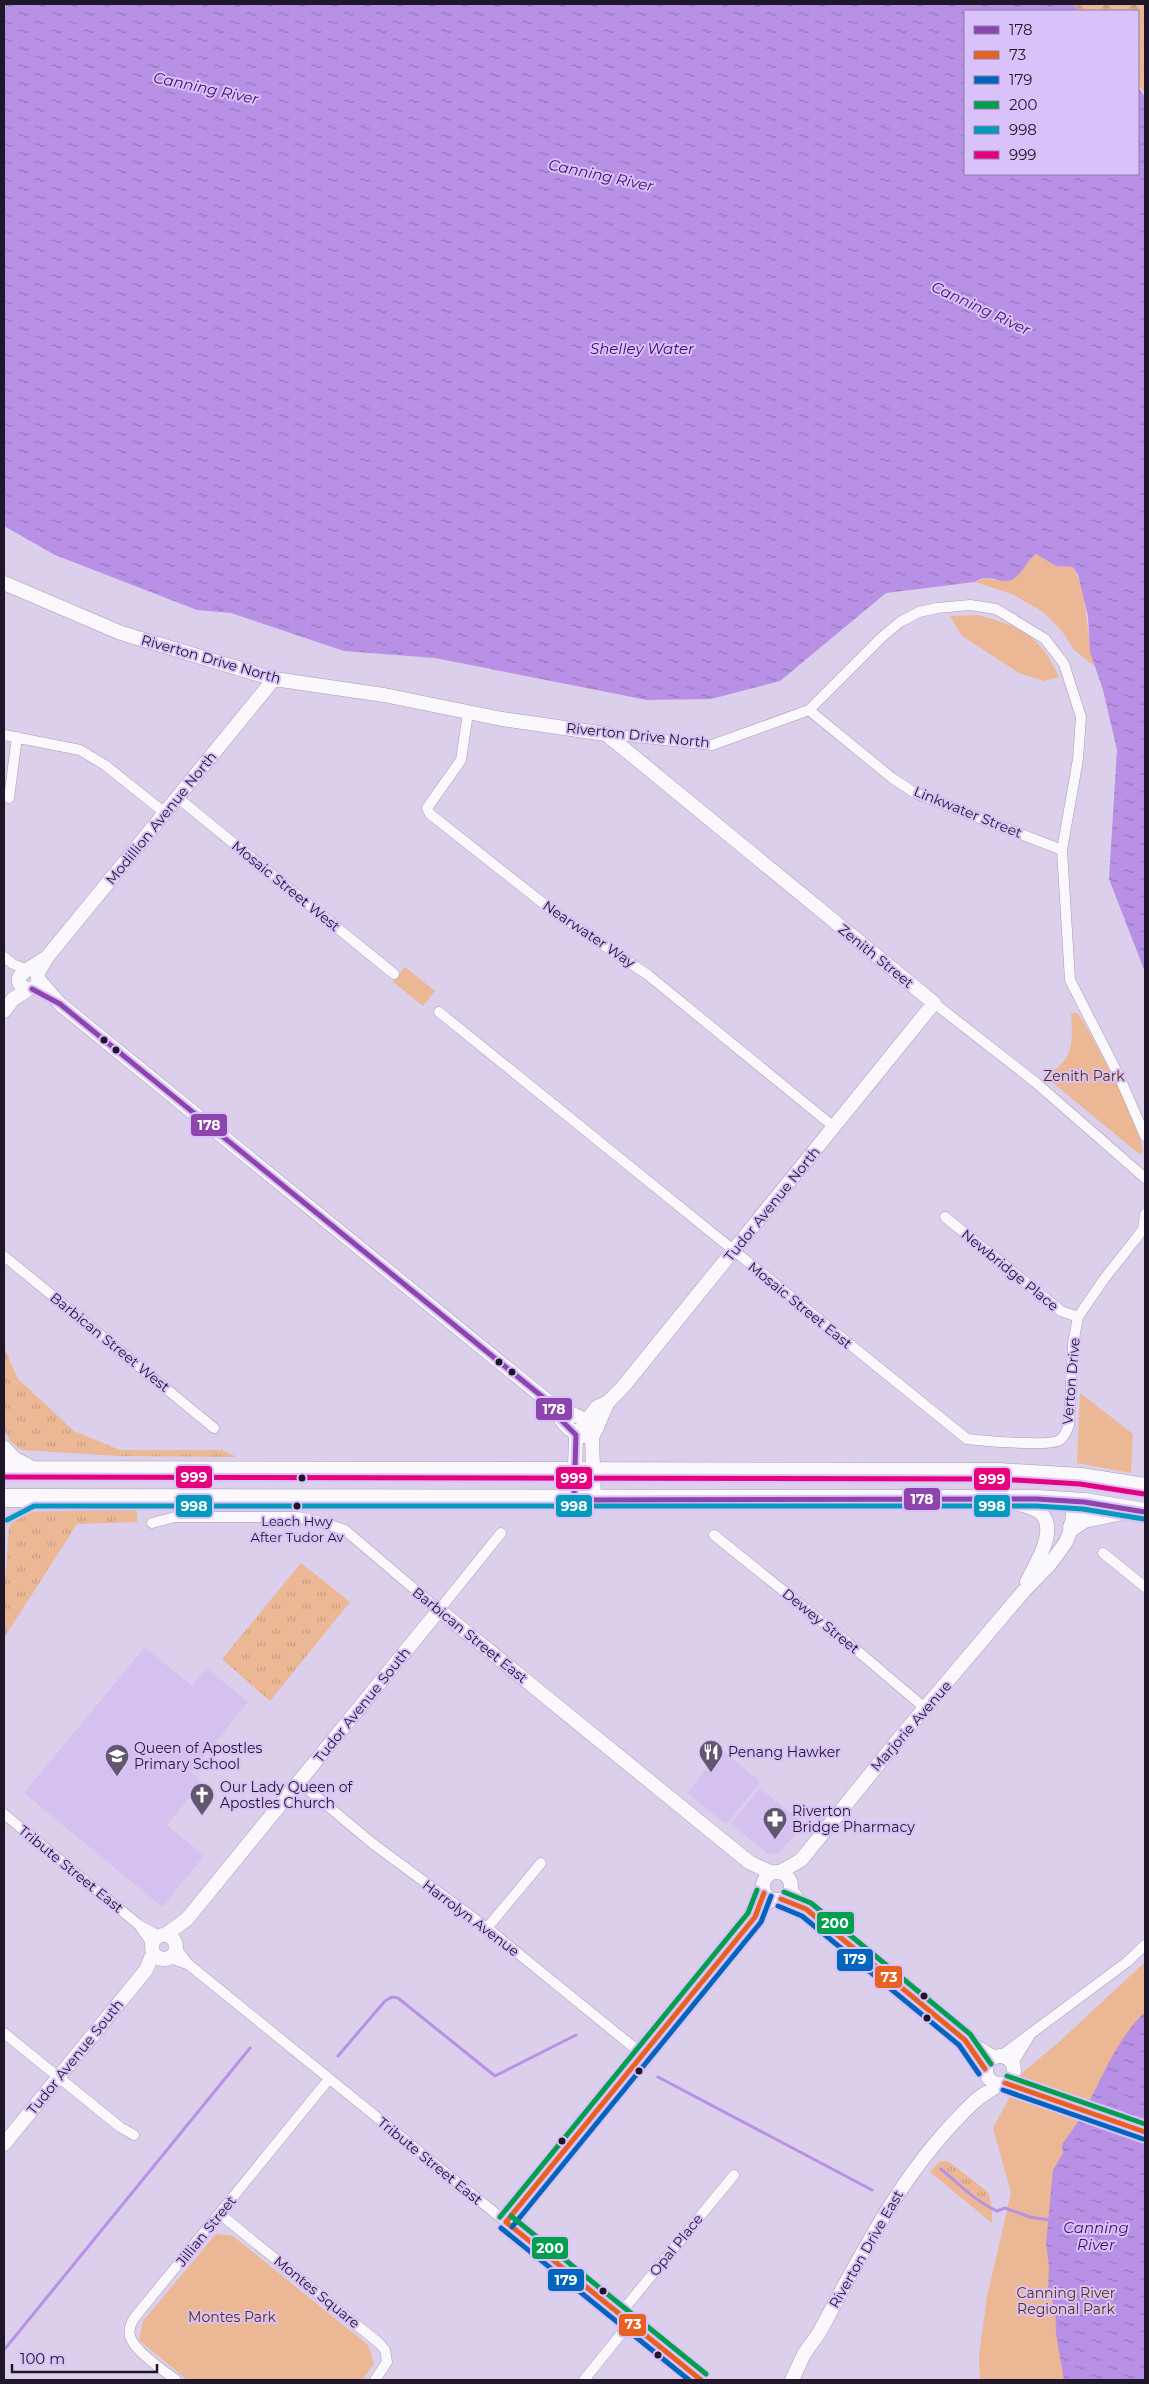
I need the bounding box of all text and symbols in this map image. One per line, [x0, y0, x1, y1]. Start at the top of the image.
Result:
legend [964, 10, 1139, 175]
text: 178 [1009, 20, 1033, 39]
text: 73 [1009, 45, 1026, 64]
water label: Canning River [152, 68, 261, 109]
text: 179 [1009, 70, 1032, 89]
text: 200 [1009, 95, 1037, 114]
text: 998 [1009, 120, 1037, 139]
text: 999 [1009, 145, 1036, 164]
water label: Canning River [547, 155, 656, 196]
water label: Canning River [928, 277, 1034, 340]
water label: Shelley Water [590, 339, 695, 358]
street label: Riverton Drive North [139, 630, 283, 688]
street label: Riverton Drive North [565, 719, 711, 751]
street label: Modillion Avenue North [102, 748, 220, 888]
street label: Linkwater Street [911, 782, 1025, 842]
street label: Mosaic Street West [228, 837, 344, 935]
street label: Nearwater Way [539, 896, 639, 972]
street label: Zenith Street [835, 920, 918, 992]
unlabelled marker [99, 1035, 109, 1045]
unlabelled marker [111, 1045, 121, 1055]
park label: Zenith Park [1043, 1067, 1125, 1085]
line badge: 178 [190, 1113, 228, 1137]
text: 178 [197, 1116, 221, 1134]
street label: Tudor Avenue North [720, 1143, 824, 1265]
street label: Newbridge Place [958, 1225, 1062, 1315]
street label: Mosaic Street East [744, 1258, 856, 1353]
street label: Barbican Street West [47, 1288, 174, 1396]
street label: Verton Drive [1058, 1337, 1084, 1425]
unlabelled marker [494, 1357, 504, 1367]
unlabelled marker [507, 1367, 517, 1377]
line badge: 178 [535, 1397, 573, 1421]
text: 178 [542, 1400, 566, 1418]
line badge: 999 [175, 1465, 213, 1489]
line badge: 999 [555, 1466, 593, 1490]
line badge: 999 [973, 1467, 1011, 1491]
text: 999 [181, 1468, 207, 1486]
text: 999 [561, 1469, 587, 1487]
text: 999 [979, 1470, 1005, 1488]
unlabelled marker [297, 1473, 307, 1483]
line badge: 178 [903, 1487, 941, 1511]
text: 178 [910, 1490, 934, 1508]
line badge: 998 [175, 1494, 213, 1518]
line badge: 998 [555, 1494, 593, 1518]
line badge: 998 [973, 1494, 1011, 1518]
text: 998 [180, 1497, 208, 1515]
text: 998 [560, 1497, 588, 1515]
text: 998 [978, 1497, 1006, 1515]
marker: Leach Hwy After Tudor Av [292, 1501, 302, 1511]
place label: Leach Hwy After Tudor Av [251, 1513, 344, 1545]
street label: Barbican Street East [409, 1583, 531, 1687]
street label: Dewey Street [779, 1584, 863, 1658]
street label: Tudor Avenue South [310, 1644, 414, 1766]
street label: Marjorie Avenue [867, 1677, 955, 1775]
place label: Queen of Apostles Primary School [134, 1739, 262, 1773]
restaurant icon: Penang Hawker [698, 1739, 724, 1773]
school or university icon: Queen of Apostles Primary School [104, 1743, 130, 1777]
place label: Penang Hawker [728, 1743, 841, 1761]
place label: Our Lady Queen of Apostles Church [220, 1778, 354, 1812]
church icon: Our Lady Queen of Apostles Church [189, 1782, 215, 1816]
place label: Riverton Bridge Pharmacy [792, 1802, 915, 1836]
pharmacy icon: Riverton Bridge Pharmacy [762, 1806, 788, 1840]
street label: Tribute Street East [15, 1821, 127, 1917]
street label: Harrolyn Avenue [419, 1876, 523, 1960]
line badge: 200 [816, 1911, 855, 1935]
text: 200 [821, 1914, 849, 1932]
line badge: 179 [836, 1948, 874, 1972]
text: 179 [843, 1950, 867, 1968]
line badge: 73 [874, 1965, 903, 1989]
text: 73 [881, 1968, 897, 1986]
unlabelled marker [919, 1991, 929, 2001]
street label: Tudor Avenue South [23, 1996, 127, 2118]
unlabelled marker [922, 2013, 932, 2023]
unlabelled marker [634, 2066, 644, 2076]
street label: Tribute Street East [374, 2113, 486, 2209]
unlabelled marker [557, 2136, 567, 2146]
street label: Riverton Drive East [825, 2187, 907, 2311]
street label: Jillian Street [171, 2192, 240, 2271]
street label: Opal Place [645, 2210, 707, 2280]
water label: Canning River [1063, 2218, 1129, 2254]
line badge: 200 [531, 2236, 569, 2260]
text: 200 [536, 2239, 564, 2257]
street label: Montes Square [270, 2252, 364, 2332]
line badge: 179 [547, 2268, 585, 2292]
text: 179 [554, 2271, 578, 2289]
park label: Canning River Regional Park [1017, 2284, 1116, 2318]
unlabelled marker [598, 2286, 608, 2296]
park label: Montes Park [188, 2308, 277, 2326]
line badge: 73 [618, 2313, 647, 2337]
text: 73 [625, 2315, 641, 2333]
scale bar [12, 2342, 158, 2374]
text: 100 m [20, 2349, 65, 2368]
unlabelled marker [653, 2350, 663, 2360]

